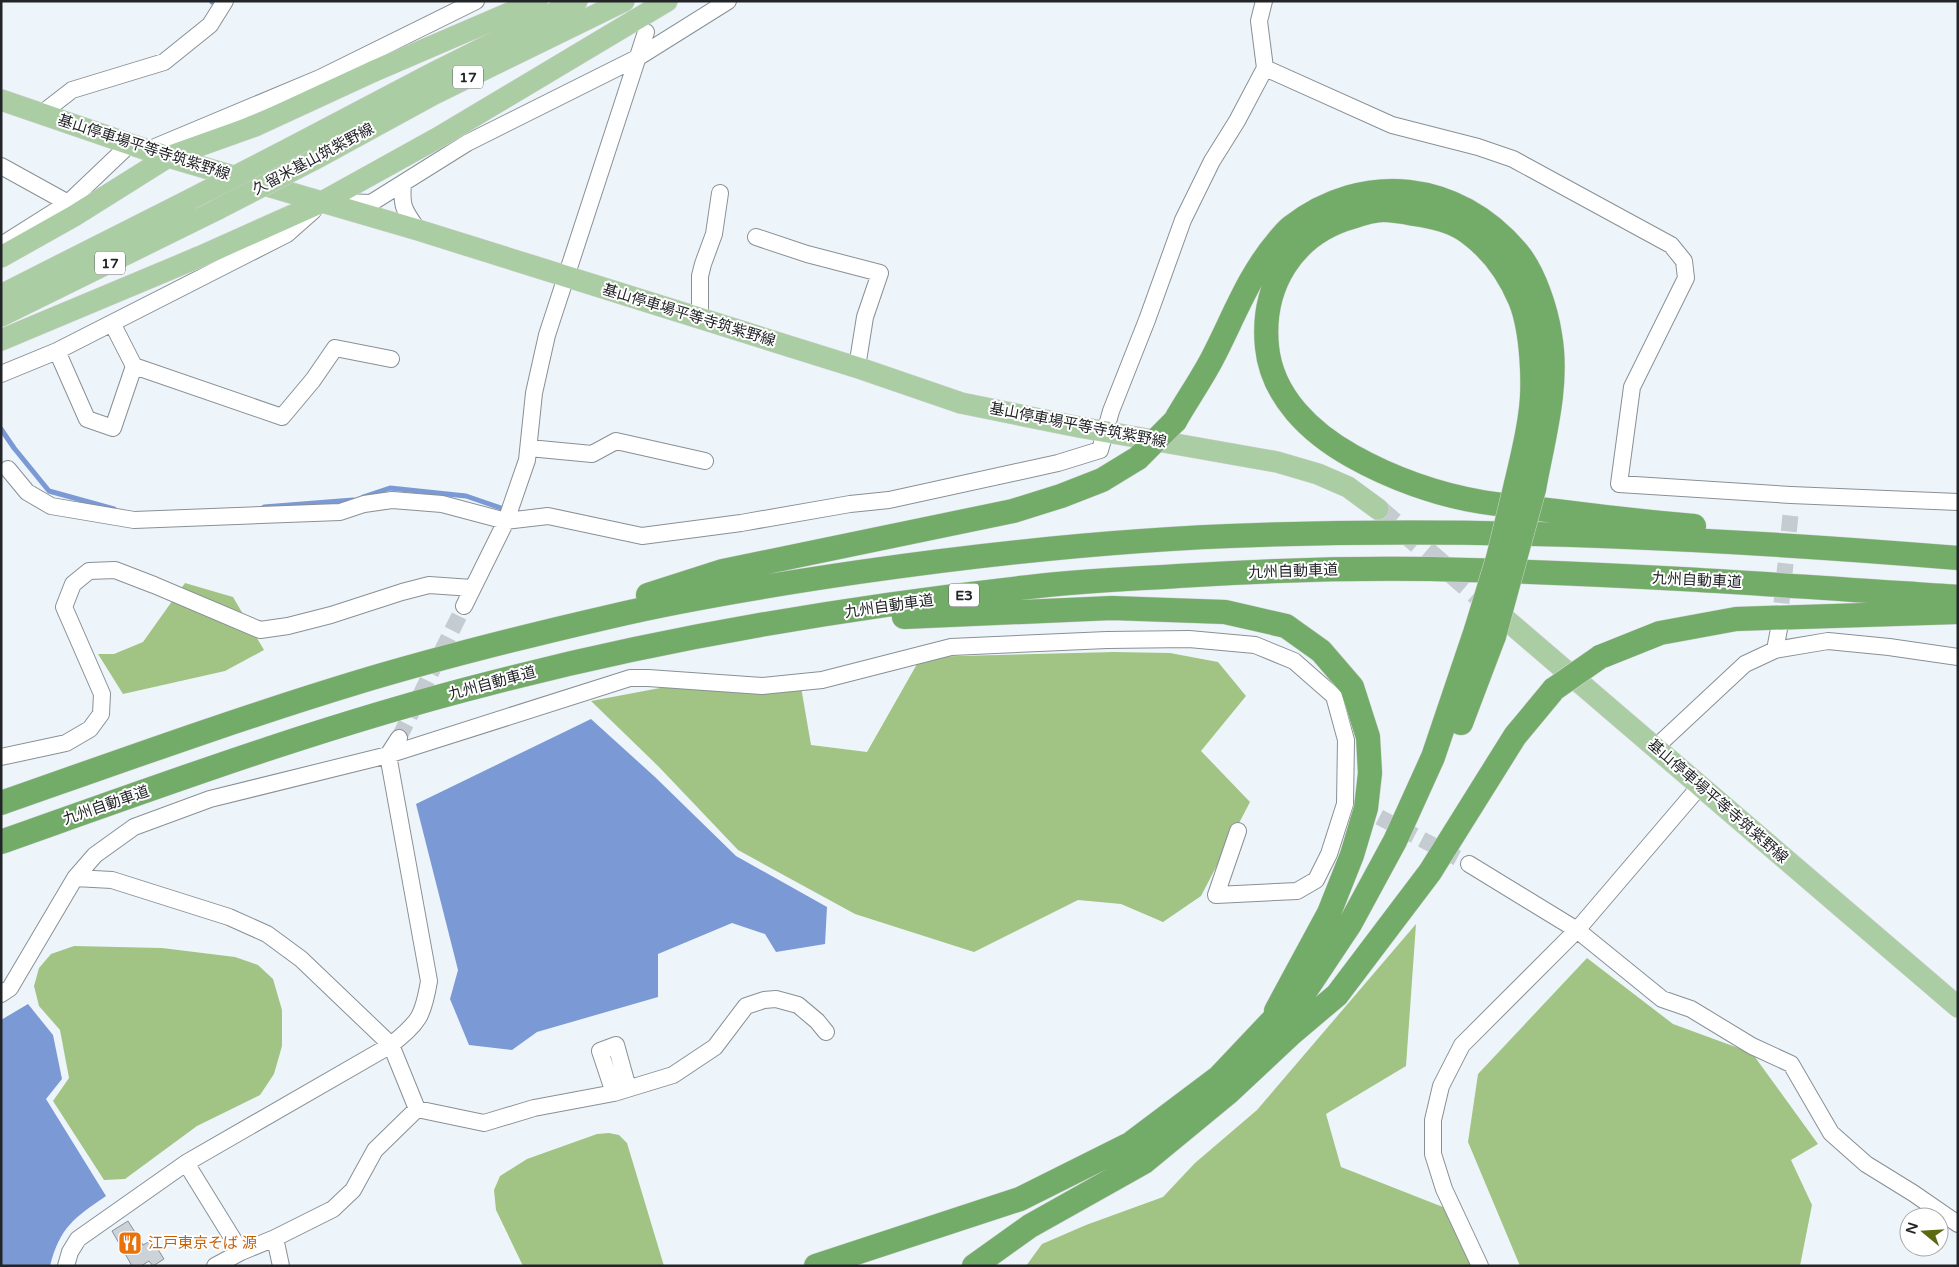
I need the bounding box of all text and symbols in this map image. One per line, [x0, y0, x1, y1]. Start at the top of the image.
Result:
road number: 17 [453, 66, 483, 88]
street label: 基山停車場平等寺筑紫野線 [56, 111, 232, 183]
street label: 久留米基山筑紫野線 [249, 119, 377, 199]
road number: 17 [95, 252, 125, 274]
street label: 基山停車場平等寺筑紫野線 [600, 280, 778, 350]
street label: 基山停車場平等寺筑紫野線 [988, 399, 1168, 451]
street label: 九州自動車道 [1248, 560, 1338, 582]
street label: 九州自動車道 [1652, 569, 1742, 591]
road number: E3 [949, 584, 979, 606]
street label: 九州自動車道 [843, 591, 935, 621]
street label: 九州自動車道 [446, 663, 538, 703]
street label: 基山停車場平等寺筑紫野線 [1644, 735, 1792, 867]
street label: 九州自動車道 [61, 782, 151, 828]
north arrow [1899, 1207, 1949, 1257]
text: N [1902, 1220, 1922, 1236]
restaurant icon: 江戸東京そば 源 [117, 1230, 143, 1256]
place label: 江戸東京そば 源 [148, 1234, 257, 1252]

